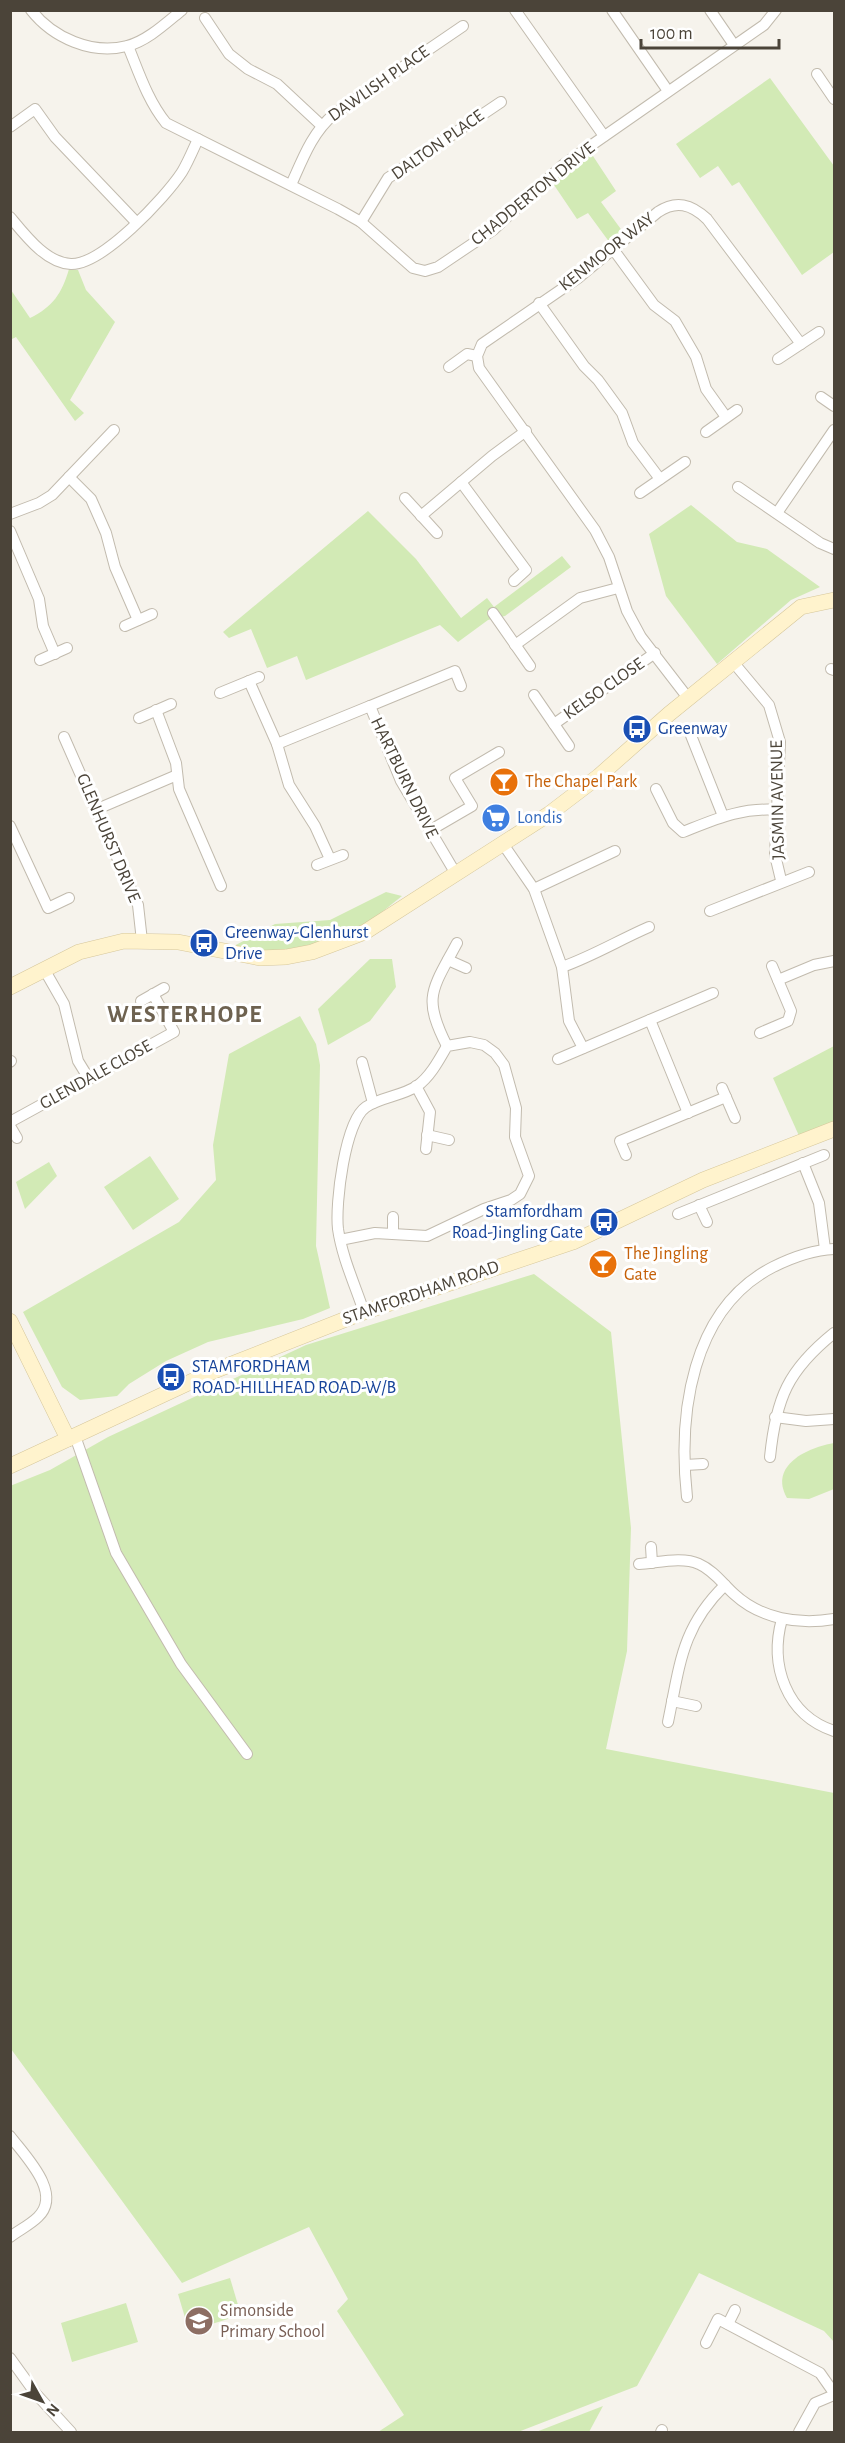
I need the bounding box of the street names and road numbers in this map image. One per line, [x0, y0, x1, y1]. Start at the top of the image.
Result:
street label: DAWLISH PLACE [325, 42, 433, 125]
street label: DALTON PLACE [389, 106, 488, 183]
street label: CHADDERTON DRIVE [468, 139, 598, 249]
street label: KENMOOR WAY [556, 209, 658, 295]
street label: KELSO CLOSE [560, 655, 648, 723]
street label: HARTBURN DRIVE [367, 715, 441, 842]
street label: JASMIN AVENUE [768, 740, 788, 860]
street label: GLENHURST DRIVE [73, 771, 143, 905]
street label: GLENDALE CLOSE [37, 1037, 155, 1113]
street label: STAMFORDHAM ROAD [340, 1258, 502, 1328]

